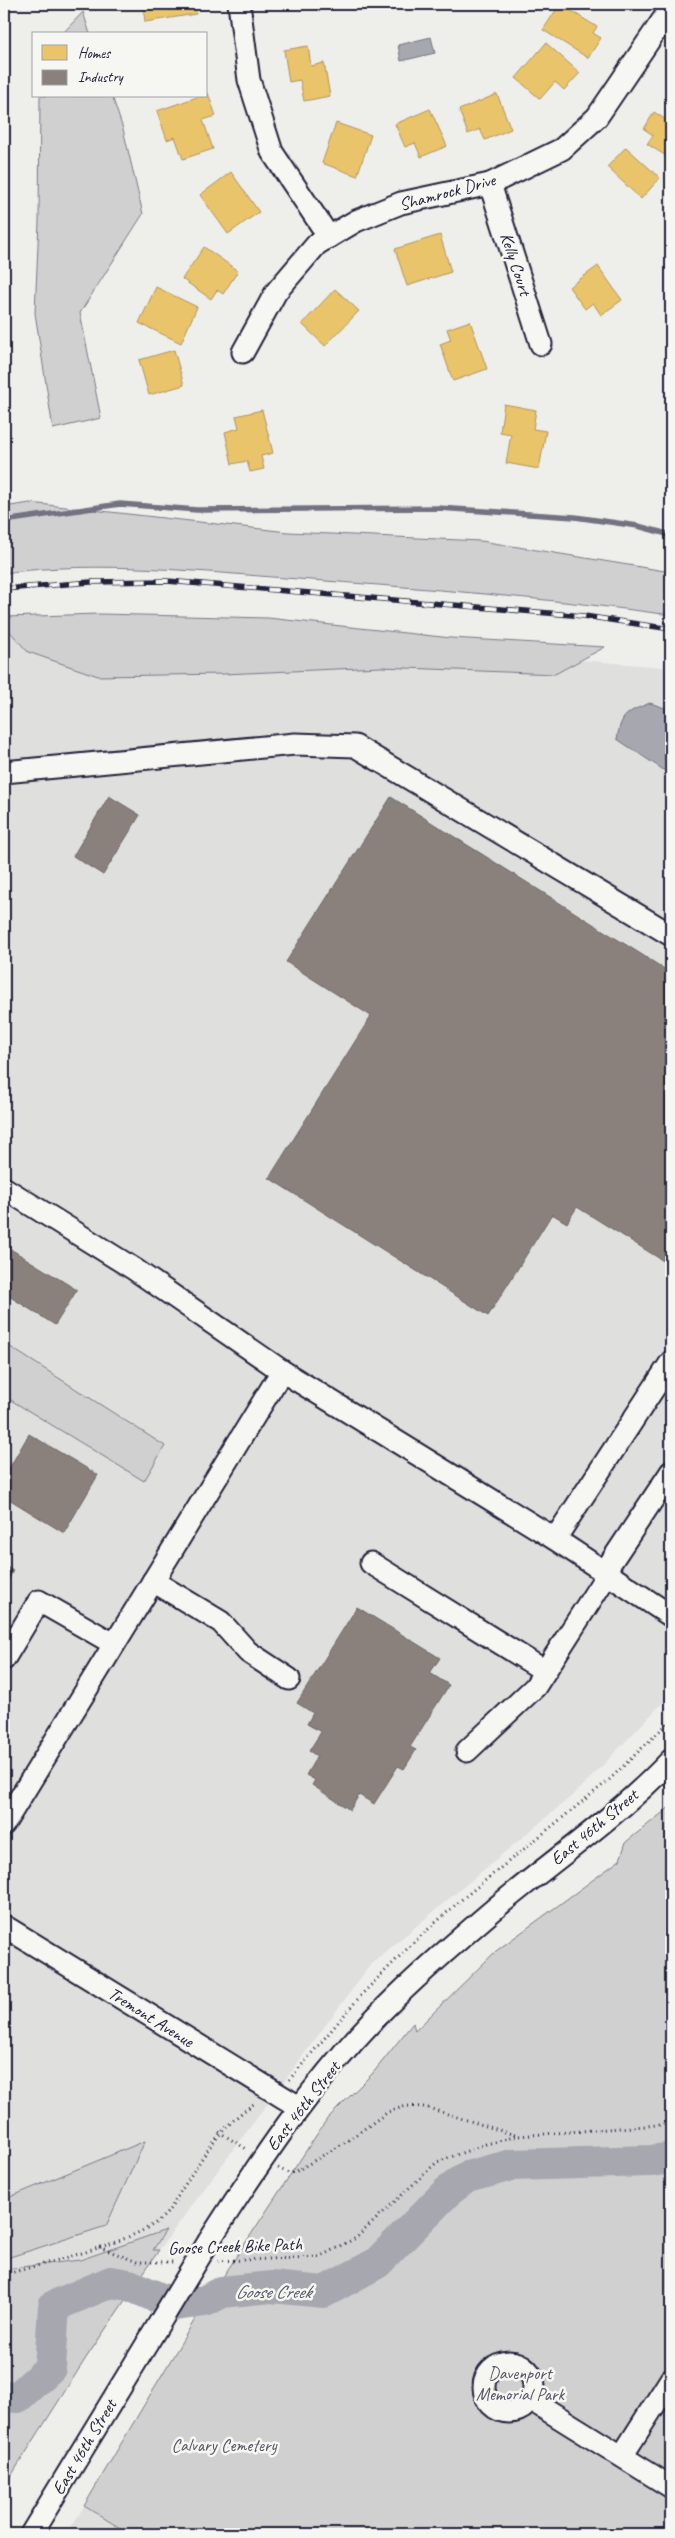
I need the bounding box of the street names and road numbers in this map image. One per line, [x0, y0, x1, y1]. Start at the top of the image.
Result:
street label: Shamrock Drive [397, 168, 499, 215]
street label: Kelly Court [495, 230, 537, 300]
street label: East 46th Street [546, 1783, 644, 1870]
street label: Tremont Avenue [104, 1982, 199, 2052]
street label: East 46th Street [261, 2055, 346, 2155]
street label: Goose Creek Bike Path [168, 2233, 303, 2259]
street label: East 46th Street [47, 2394, 122, 2499]

